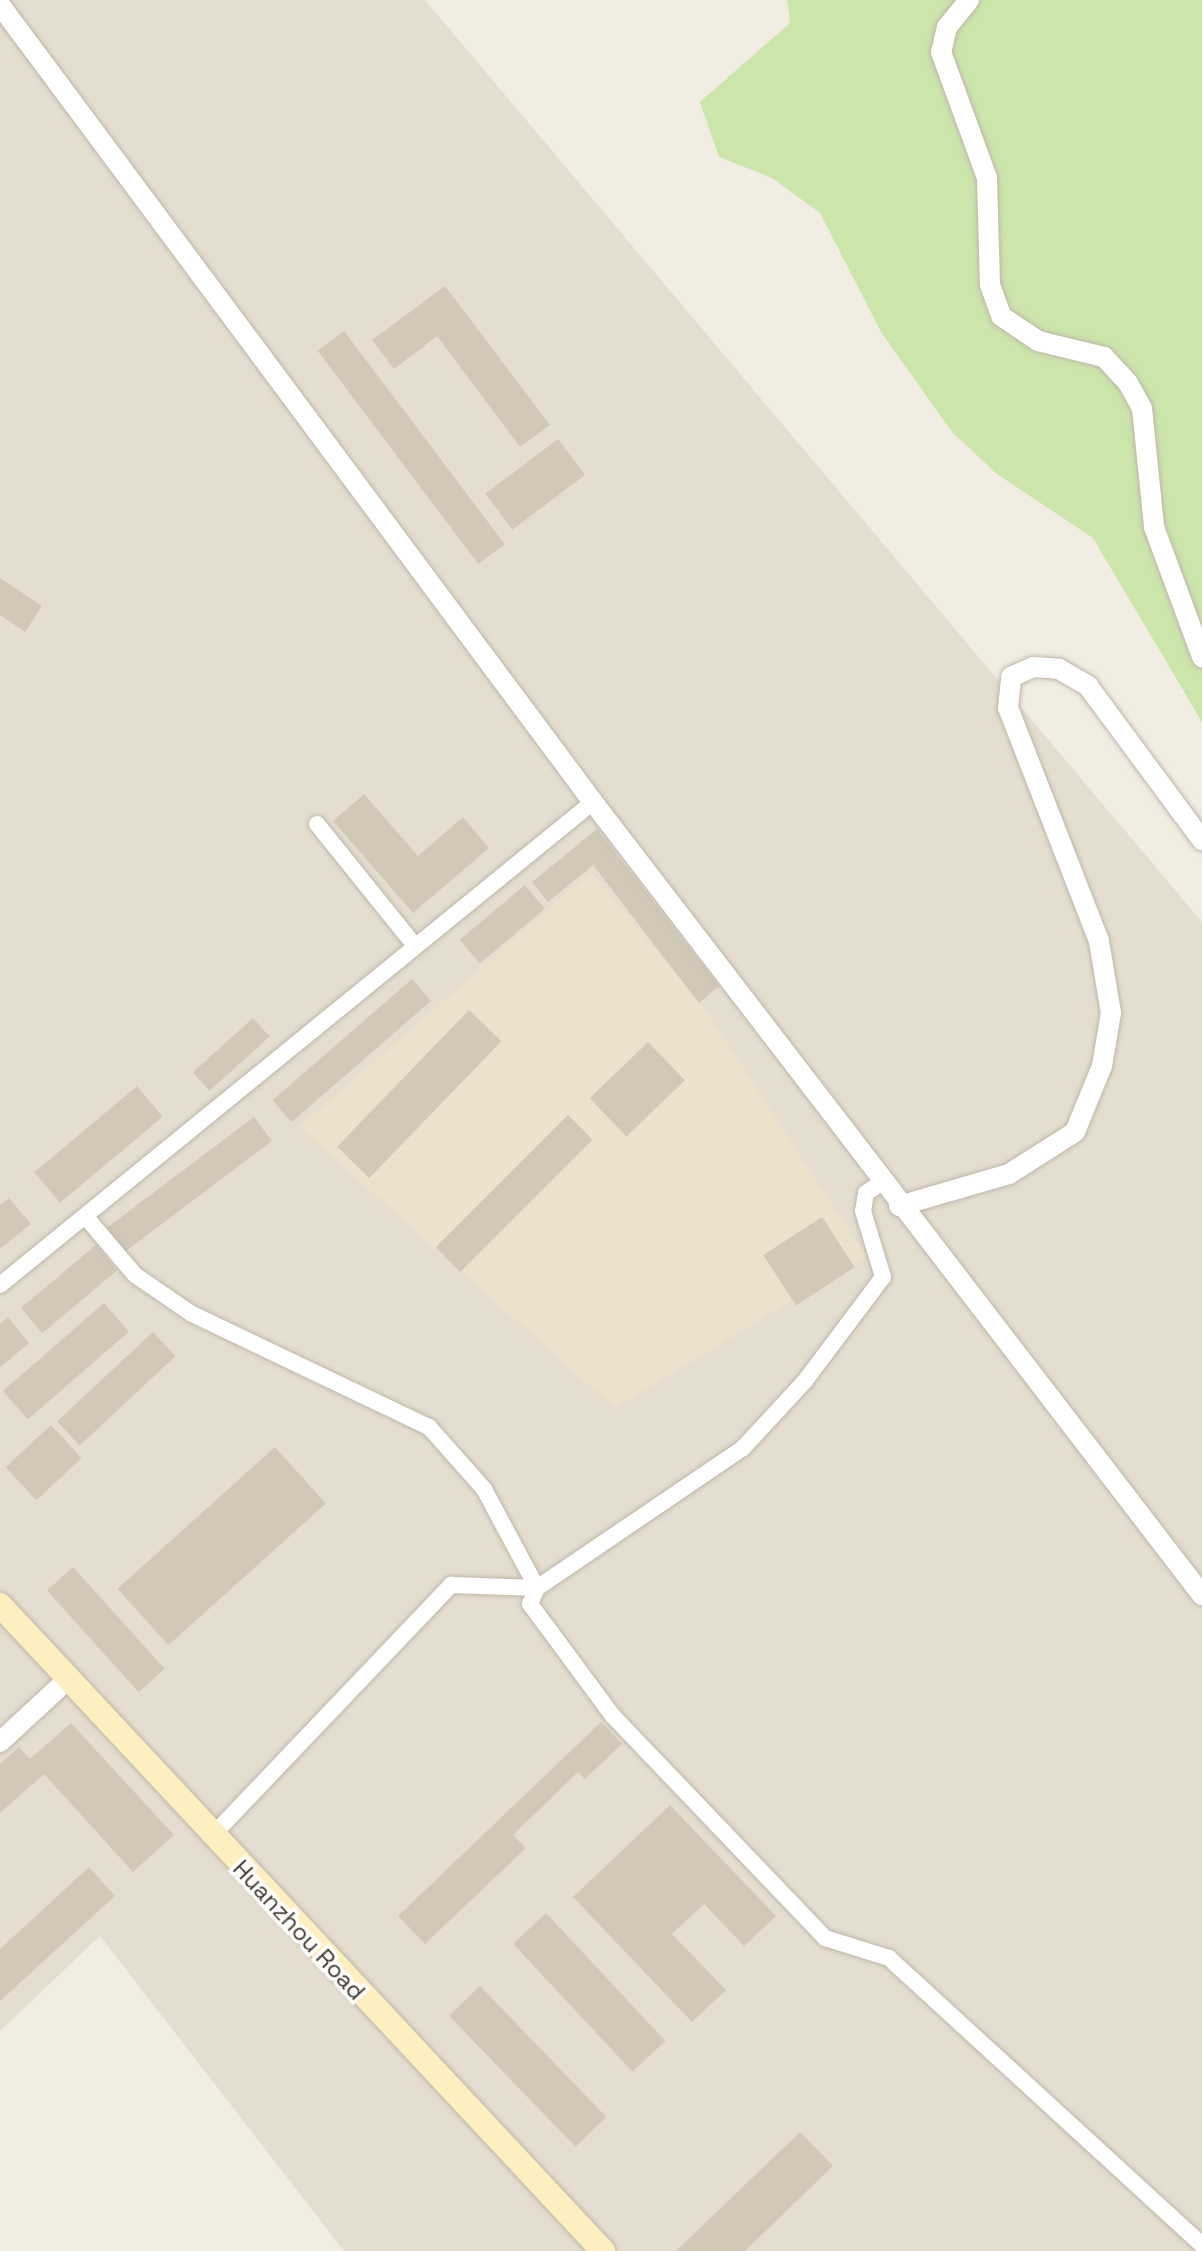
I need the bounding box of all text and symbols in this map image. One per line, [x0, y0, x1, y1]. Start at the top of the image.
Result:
street label: Huanzhou Road [227, 1854, 371, 2006]

